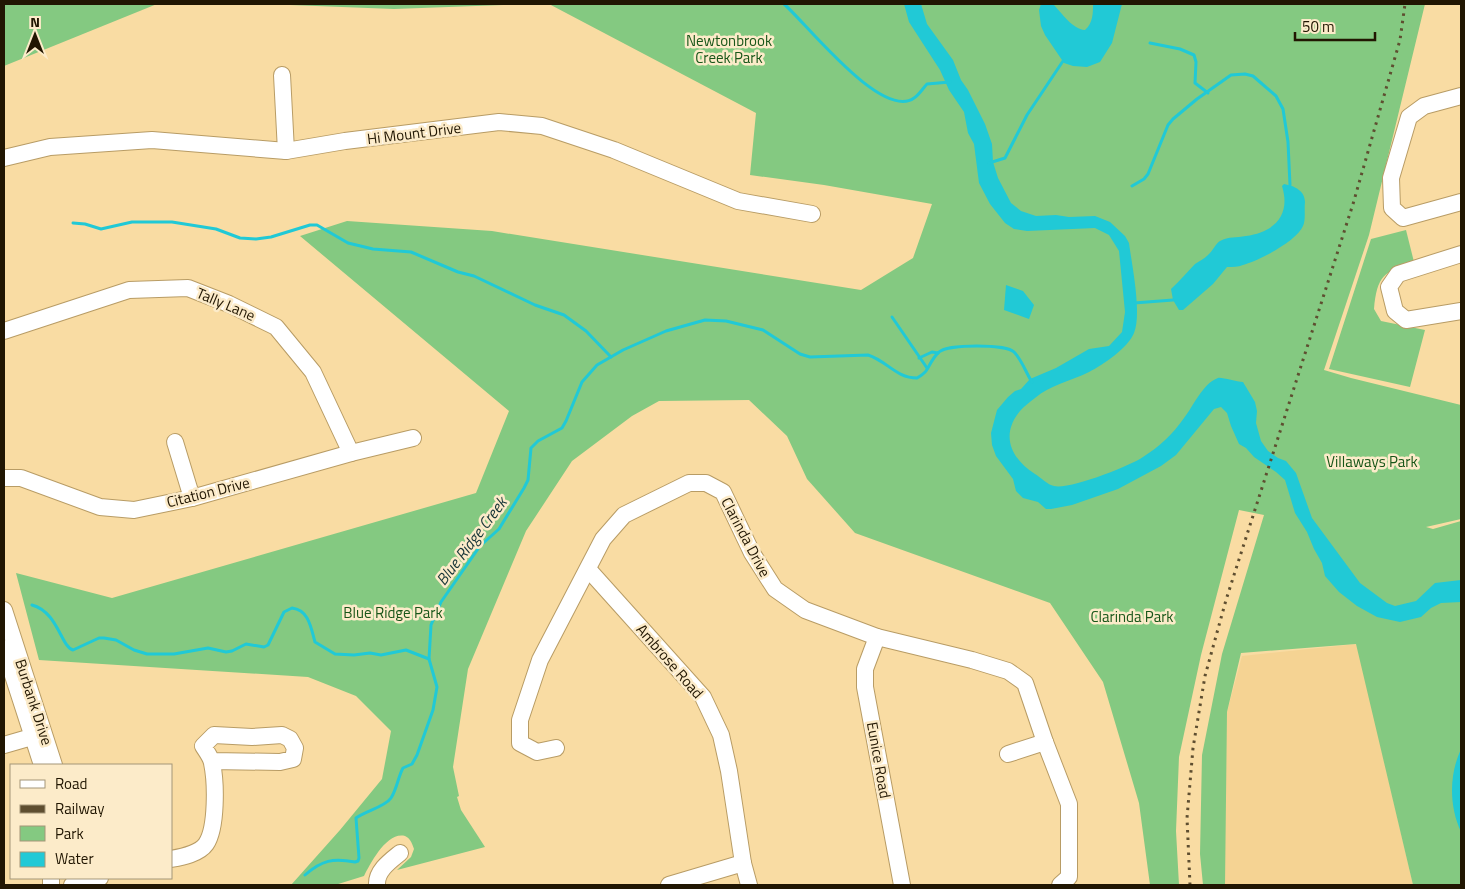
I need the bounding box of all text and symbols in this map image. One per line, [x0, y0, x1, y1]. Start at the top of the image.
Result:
north arrow [10, 10, 60, 60]
scale bar [1295, 10, 1375, 42]
text: N [30, 11, 40, 32]
text: 50 m [1302, 15, 1335, 38]
park label: Newtonbrook Creek Park [686, 29, 772, 69]
street label: Hi Mount Drive [366, 116, 462, 150]
street label: Tally Lane [193, 281, 259, 327]
park label: Villaways Park [1326, 450, 1418, 473]
street label: Citation Drive [164, 471, 252, 513]
water label: Blue Ridge Creek [430, 490, 513, 590]
street label: Clarinda Drive [715, 493, 777, 581]
park label: Blue Ridge Park [343, 601, 443, 624]
park label: Clarinda Park [1090, 605, 1174, 628]
street label: Ambrose Road [631, 618, 709, 704]
street label: Burbank Drive [9, 656, 59, 748]
street label: Eunice Road [861, 720, 897, 800]
legend [10, 764, 172, 879]
text: Road [55, 772, 87, 795]
text: Railway [55, 797, 105, 820]
text: Park [55, 822, 84, 845]
text: Water [55, 847, 94, 870]

